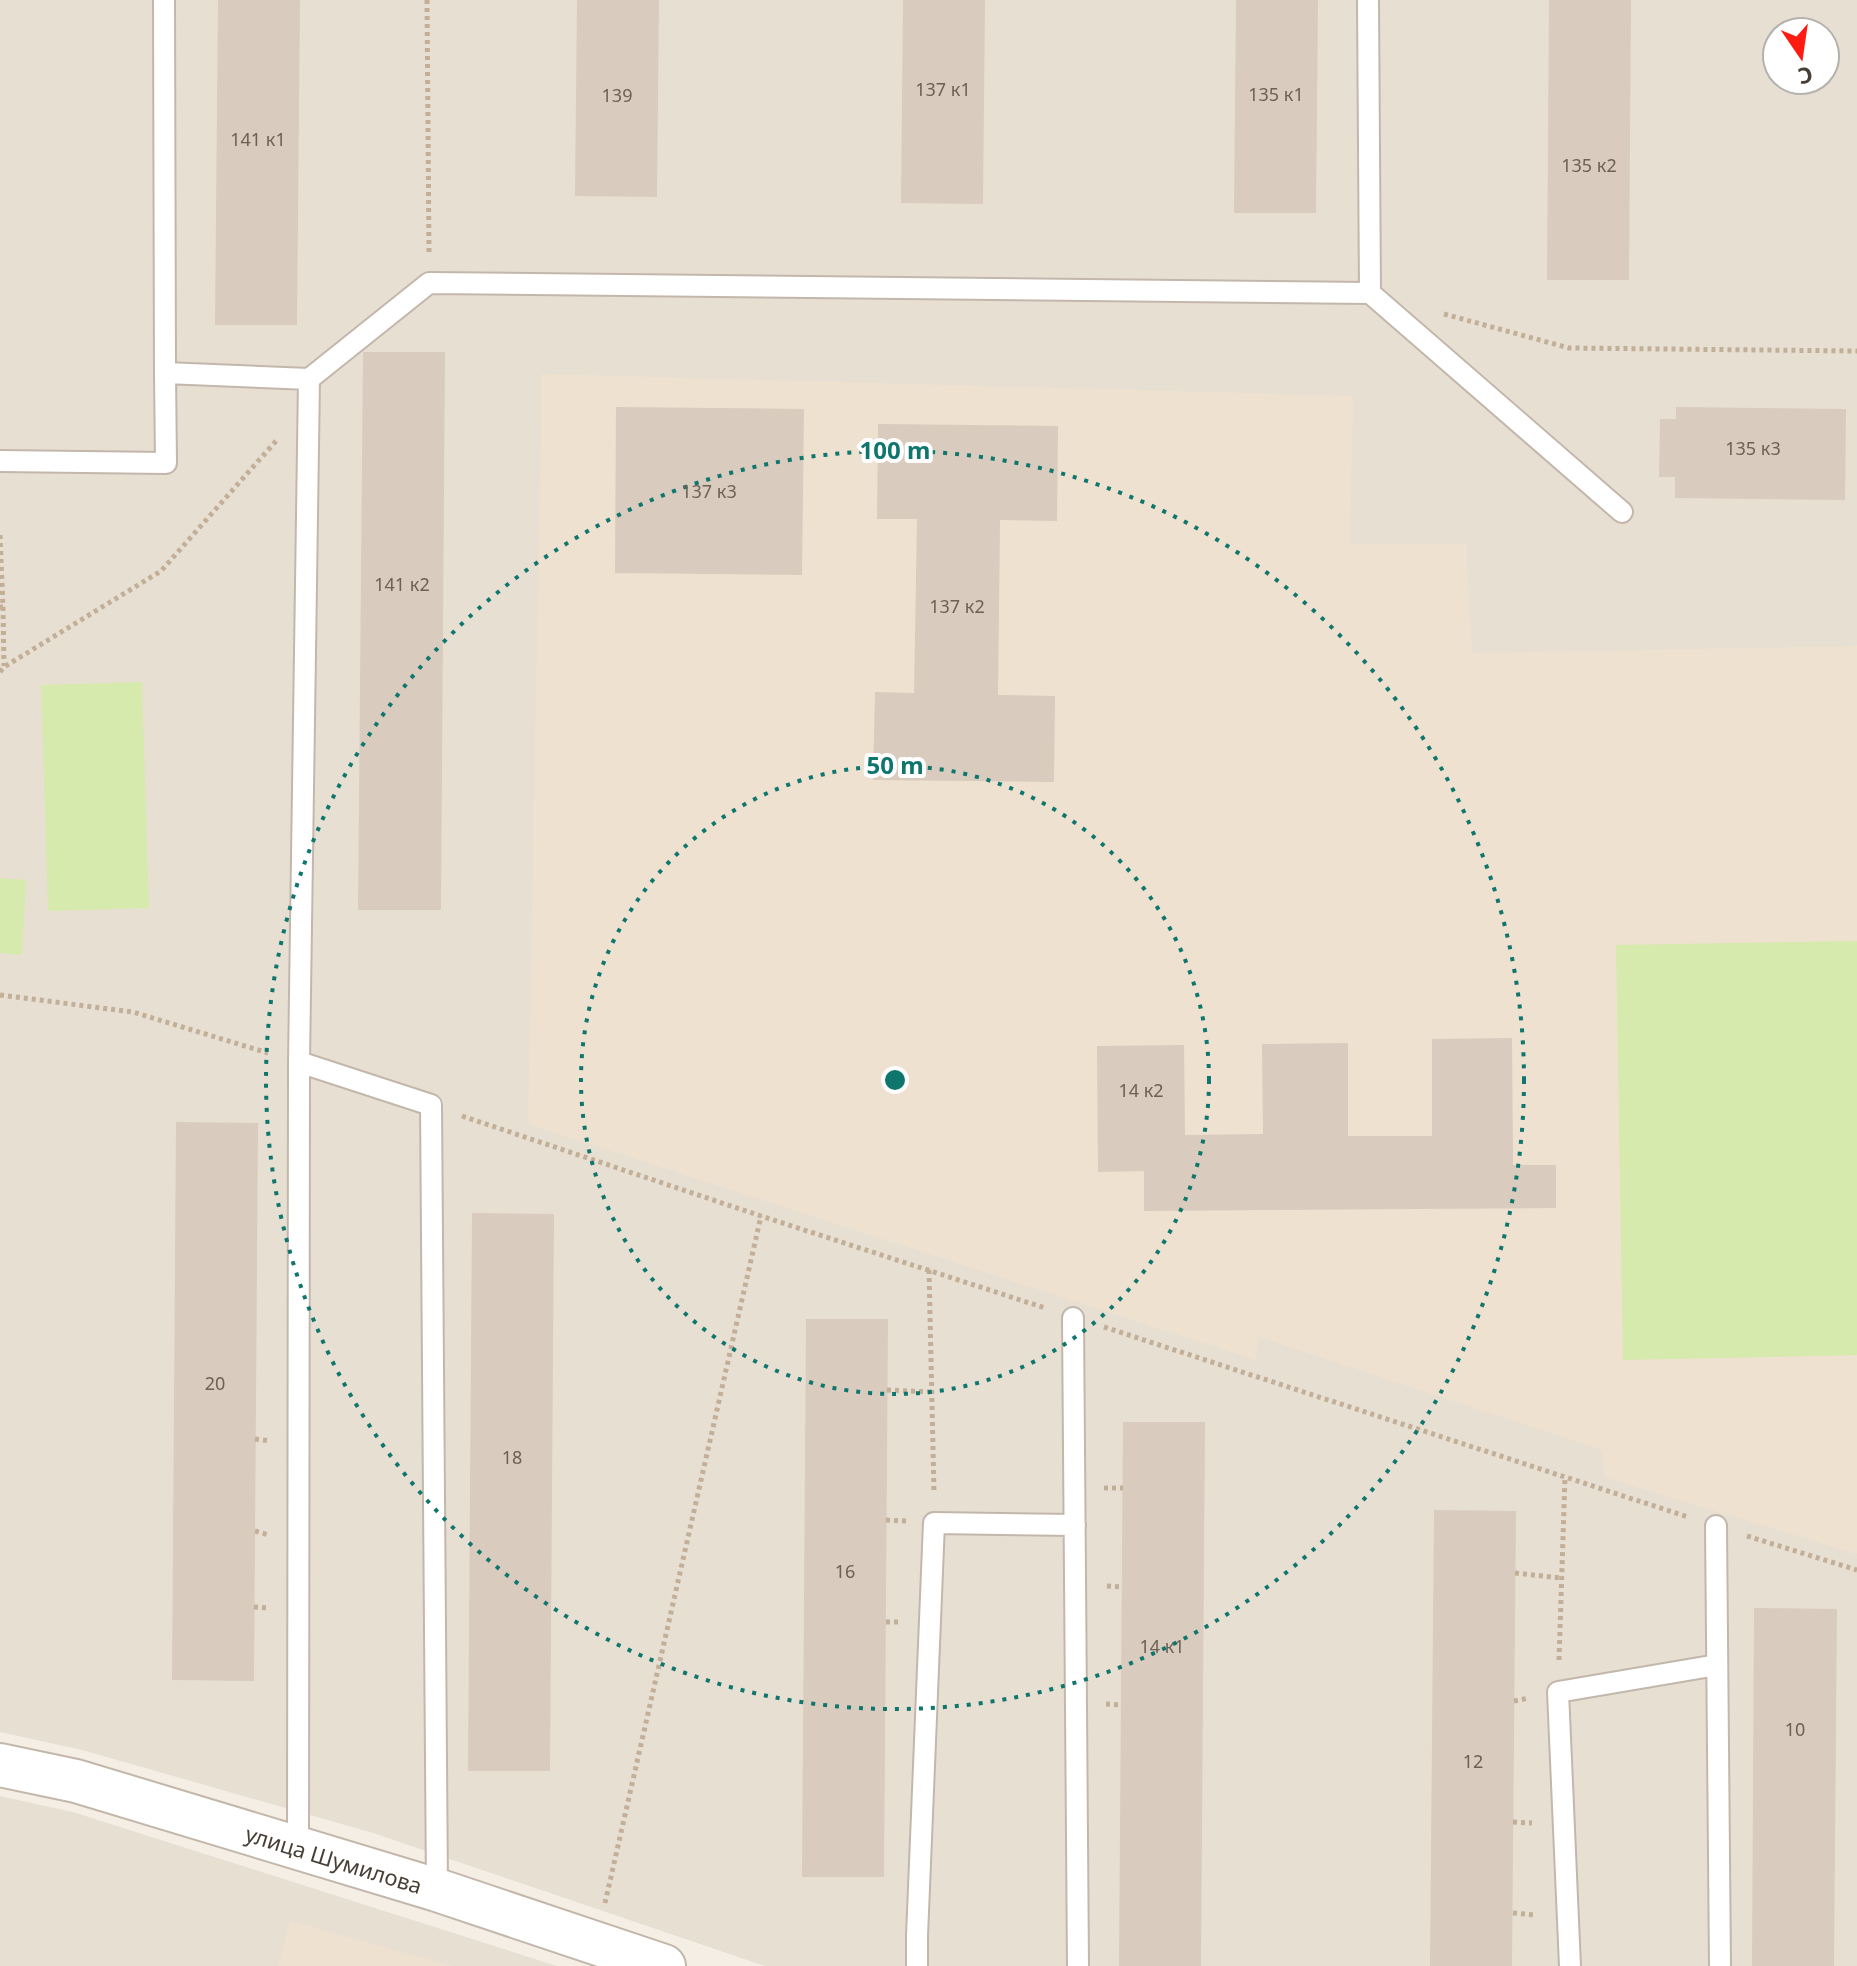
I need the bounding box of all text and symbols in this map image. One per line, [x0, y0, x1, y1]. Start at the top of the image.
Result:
north arrow [1761, 16, 1841, 96]
text: С [1795, 60, 1816, 93]
house number: 137 к1 [915, 77, 971, 101]
house number: 135 к1 [1248, 82, 1304, 106]
house number: 139 [602, 83, 632, 107]
house number: 141 к1 [230, 127, 286, 151]
house number: 135 к2 [1561, 153, 1617, 177]
text: 100 m [860, 433, 930, 466]
house number: 135 к3 [1725, 436, 1781, 460]
house number: 137 к3 [681, 479, 737, 503]
house number: 141 к2 [374, 572, 430, 596]
house number: 137 к2 [929, 594, 985, 618]
text: 50 m [866, 748, 924, 781]
centre of rings [881, 1066, 909, 1094]
house number: 14 к2 [1118, 1078, 1164, 1102]
house number: 20 [205, 1371, 225, 1395]
house number: 18 [502, 1445, 522, 1469]
house number: 16 [835, 1559, 855, 1583]
house number: 14 к1 [1139, 1634, 1185, 1658]
house number: 10 [1785, 1717, 1805, 1741]
house number: 12 [1463, 1749, 1483, 1773]
street label: улица Шумилова [242, 1818, 426, 1900]

